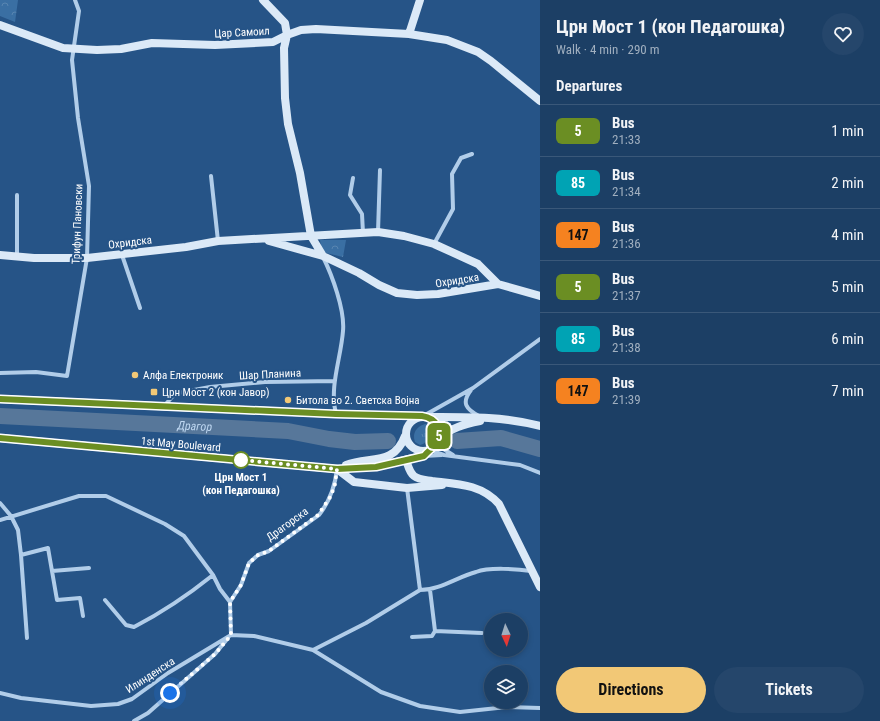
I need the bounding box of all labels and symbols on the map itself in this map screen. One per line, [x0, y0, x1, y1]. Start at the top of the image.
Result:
street label: Цар Самоил [214, 25, 270, 40]
street label: Трифун Пановски [70, 184, 85, 264]
street label: Охридска [107, 233, 153, 252]
street label: Охридска [434, 271, 480, 290]
street label: Шар Планина [239, 366, 301, 383]
place label: Алфа Електроник [143, 369, 224, 382]
marker: Алфа Електроник [130, 370, 140, 380]
place label: Црн Мост 2 (кон Јавор) [162, 386, 270, 399]
marker: Црн Мост 2 (кон Јавор) [149, 387, 159, 397]
place label: Битола во 2. Светска Војна [296, 394, 420, 407]
marker: Битола во 2. Светска Војна [283, 395, 293, 405]
water label: Драгор [176, 418, 213, 434]
line badge: 5 [426, 423, 452, 449]
street label: 1st May Boulevard [141, 435, 221, 454]
marker: Црн Мост 1 (кон Педагошка) [232, 451, 250, 469]
place label: Црн Мост 1 (кон Педагошка) [202, 471, 280, 497]
street label: Драгорска [264, 505, 311, 544]
north arrow [484, 613, 528, 657]
street label: Илинденска [123, 655, 177, 696]
your location [160, 683, 180, 703]

